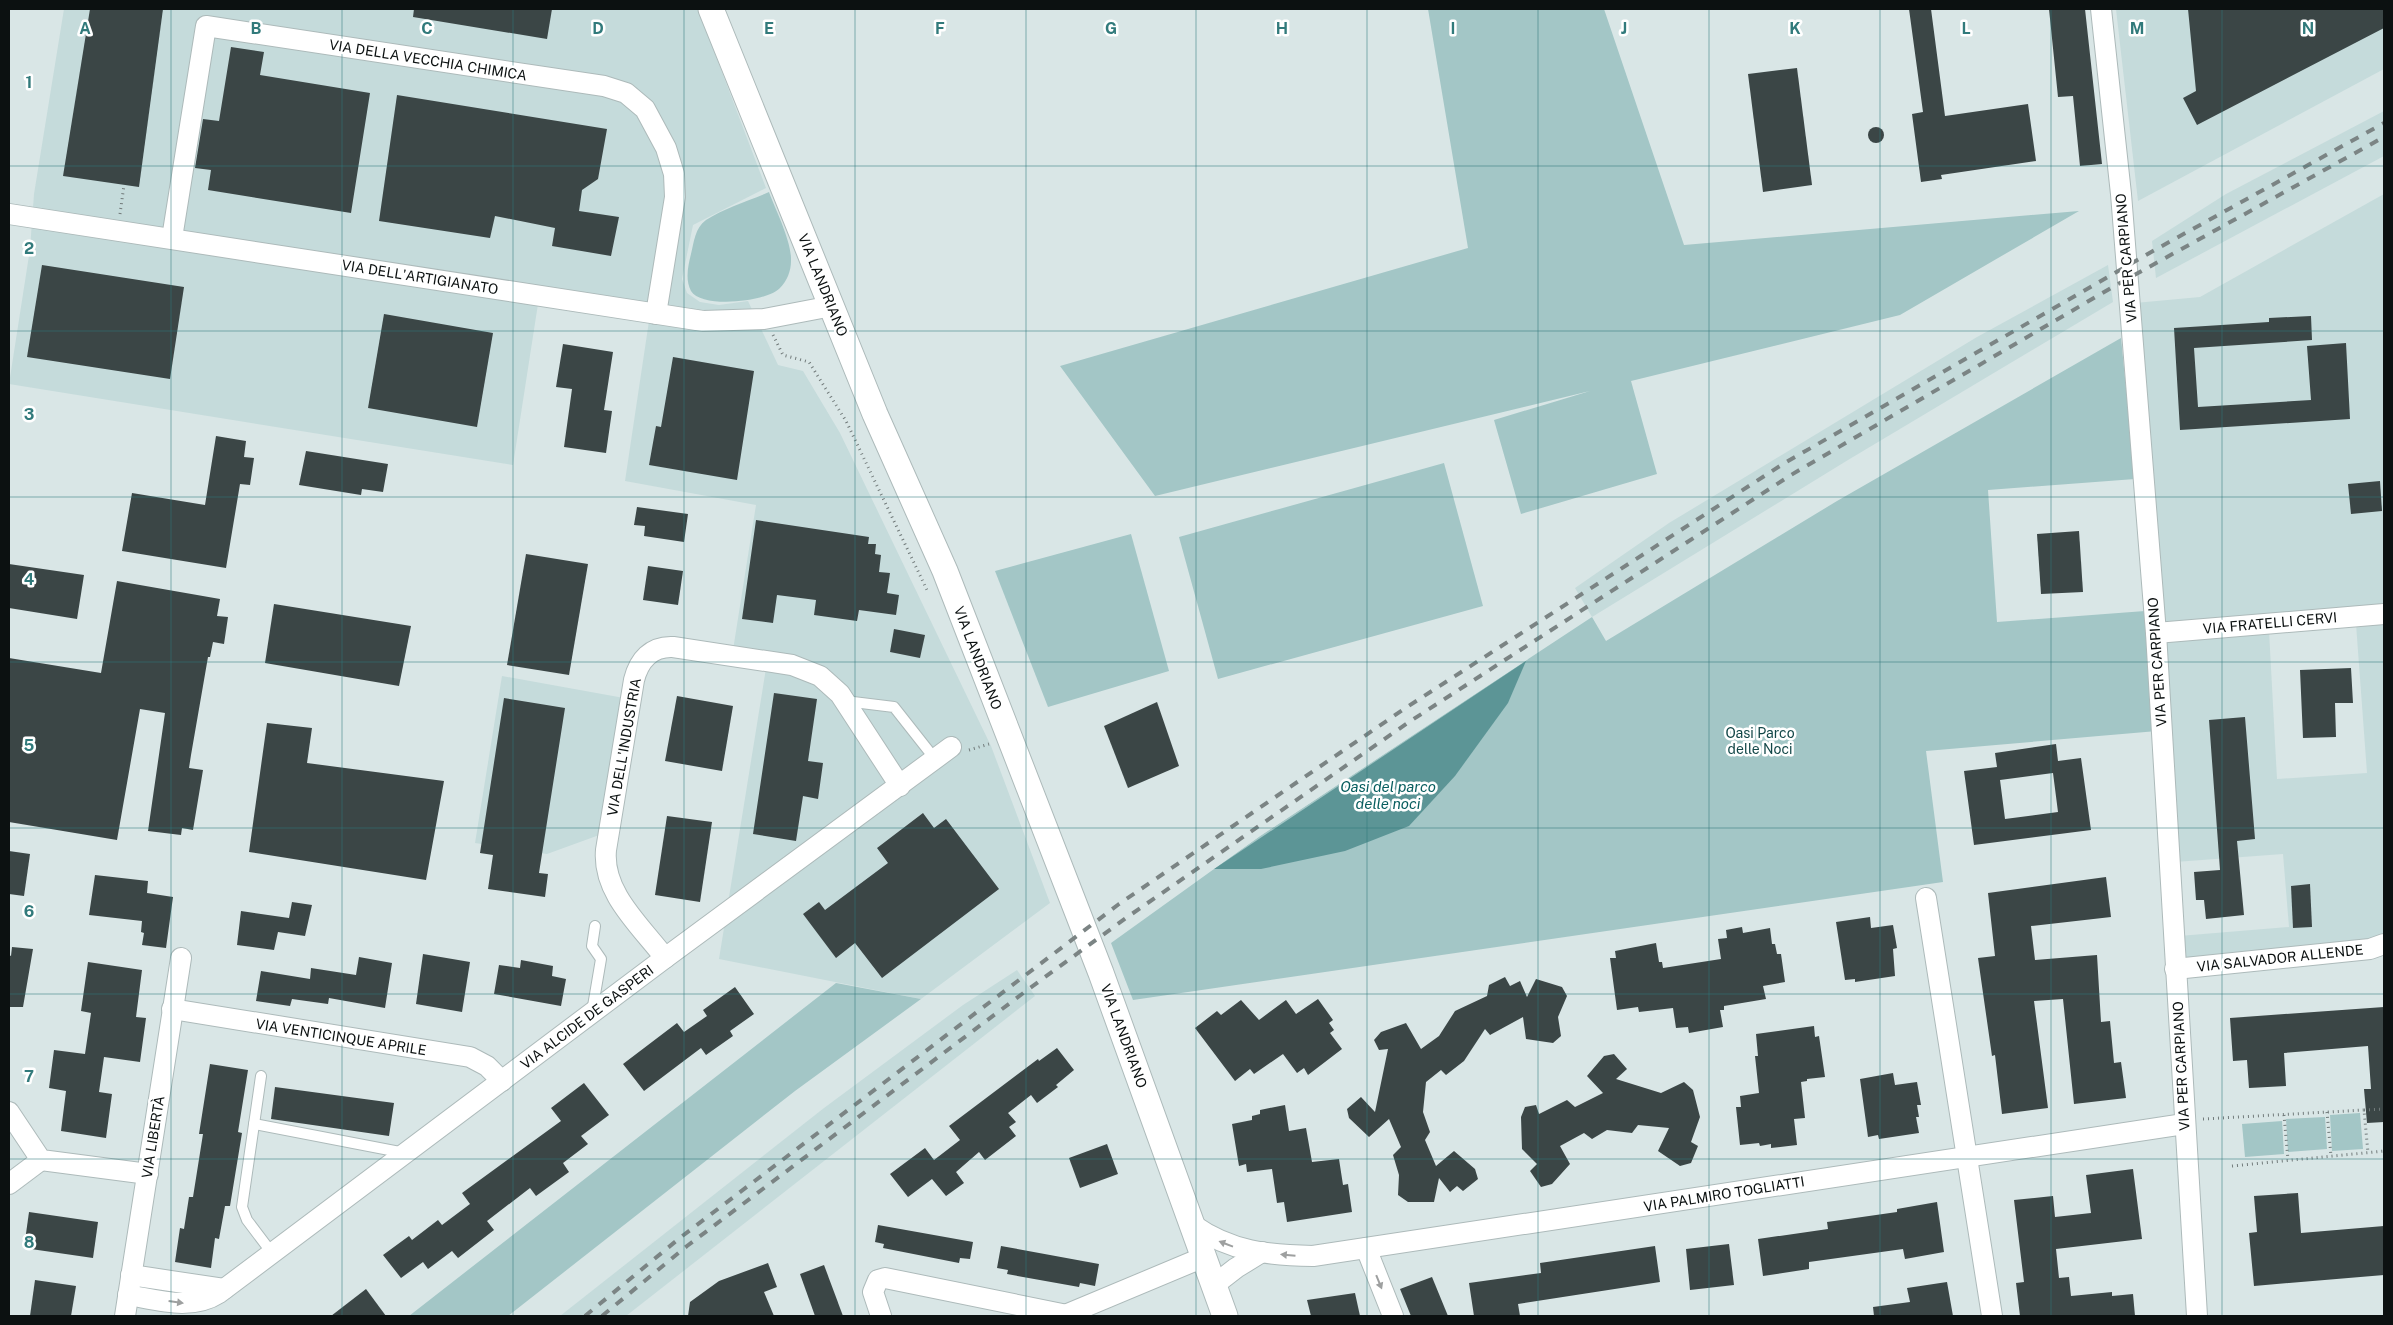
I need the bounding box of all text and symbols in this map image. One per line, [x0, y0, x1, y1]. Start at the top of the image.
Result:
text: A [79, 19, 91, 38]
text: B [251, 19, 262, 38]
text: C [421, 19, 433, 38]
text: D [592, 19, 604, 38]
text: E [764, 19, 774, 38]
text: F [935, 19, 945, 38]
text: G [1105, 19, 1117, 38]
text: H [1276, 19, 1288, 38]
text: I [1451, 19, 1455, 38]
text: J [1621, 19, 1627, 38]
text: K [1789, 19, 1801, 38]
text: L [1961, 19, 1971, 38]
text: M [2130, 19, 2144, 38]
text: N [2302, 19, 2314, 38]
street label: VIA DELLA VECCHIA CHIMICA [328, 36, 528, 84]
text: 1 [26, 73, 32, 92]
street label: VIA PER CARPIANO [2112, 193, 2140, 323]
street label: VIA LANDRIANO [795, 231, 851, 339]
text: 2 [24, 239, 34, 258]
street label: VIA DELL'ARTIGIANATO [341, 257, 499, 297]
text: 3 [24, 405, 34, 424]
text: 4 [24, 570, 35, 589]
street label: VIA PER CARPIANO [2144, 597, 2170, 727]
street label: VIA LANDRIANO [951, 604, 1005, 712]
street label: VIA FRATELLI CERVI [2202, 609, 2338, 637]
street label: VIA DELL'INDUSTRIA [604, 677, 644, 817]
park label: Oasi Parco delle Noci [1725, 725, 1795, 757]
text: 5 [24, 736, 35, 755]
water label: Oasi del parco delle noci [1340, 778, 1436, 812]
text: 6 [24, 902, 34, 921]
street label: VIA SALVADOR ALLENDE [2196, 941, 2364, 975]
street label: VIA ALCIDE DE GASPERI [517, 962, 657, 1072]
street label: VIA LANDRIANO [1098, 982, 1150, 1090]
street label: VIA PER CARPIANO [2170, 1001, 2192, 1131]
street label: VIA VENTICINQUE APRILE [254, 1016, 428, 1058]
text: 7 [24, 1067, 34, 1086]
street label: VIA LIBERTÀ [138, 1094, 167, 1179]
street label: VIA PALMIRO TOGLIATTI [1642, 1173, 1806, 1215]
text: 8 [24, 1233, 35, 1252]
one-way arrow [1218, 1240, 1233, 1248]
one-way arrow [1279, 1251, 1295, 1259]
one-way arrow [1376, 1275, 1384, 1289]
one-way arrow [169, 1298, 185, 1306]

